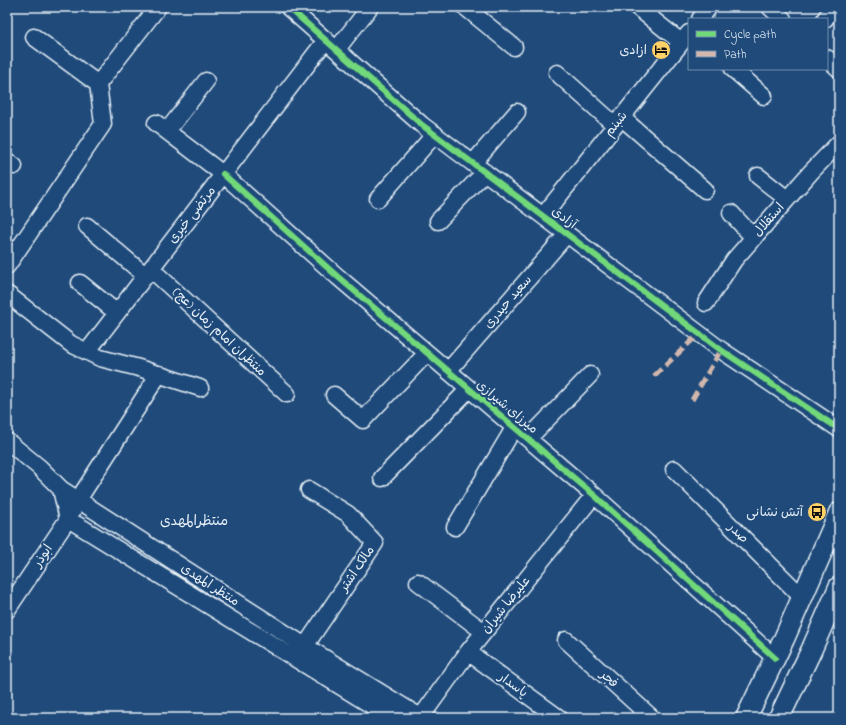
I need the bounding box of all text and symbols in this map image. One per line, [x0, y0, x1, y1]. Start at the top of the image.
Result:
legend [688, 18, 828, 70]
text: Cycle path [724, 26, 776, 45]
hotel icon: ازادی [650, 39, 672, 61]
place label: ازادی [620, 41, 647, 60]
text: Path [724, 46, 747, 64]
street label: شبنم [600, 107, 632, 141]
street label: مرتضی خیری [163, 182, 221, 248]
street label: استقلال [749, 199, 789, 241]
street label: آزادی [547, 202, 581, 234]
street label: سعید حیدری [479, 271, 537, 333]
street label: منتظران امام زمان (عج) [168, 283, 270, 381]
street label: میرزای شیرازی [472, 375, 542, 439]
bus stop icon: آتش نشانی [806, 501, 828, 523]
place label: آتش نشانی [746, 503, 804, 522]
district label: منتظرالمهدی [160, 511, 228, 532]
street label: صدر [723, 518, 753, 548]
street label: ابوذر [28, 541, 58, 572]
street label: مالک اشتر [334, 542, 379, 597]
street label: منتظر المهدی [177, 559, 243, 611]
street label: علیرضا شیران [477, 572, 535, 638]
street label: فجر [595, 665, 623, 693]
street label: پاسدار [493, 667, 532, 702]

